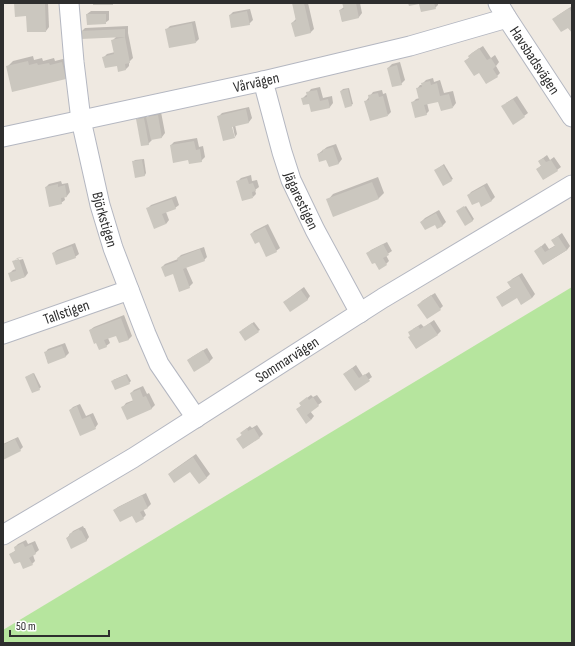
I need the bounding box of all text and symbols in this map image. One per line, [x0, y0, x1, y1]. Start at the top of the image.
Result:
street label: Havsbadsvägen [505, 23, 564, 98]
street label: Vårvägen [232, 68, 281, 97]
street label: Jägarestigen [279, 169, 322, 233]
street label: Björkstigen [87, 190, 121, 250]
street label: Tallstigen [41, 296, 92, 329]
street label: Sommarvägen [252, 332, 323, 387]
scale bar [10, 612, 109, 638]
text: 50 m [16, 619, 36, 634]

